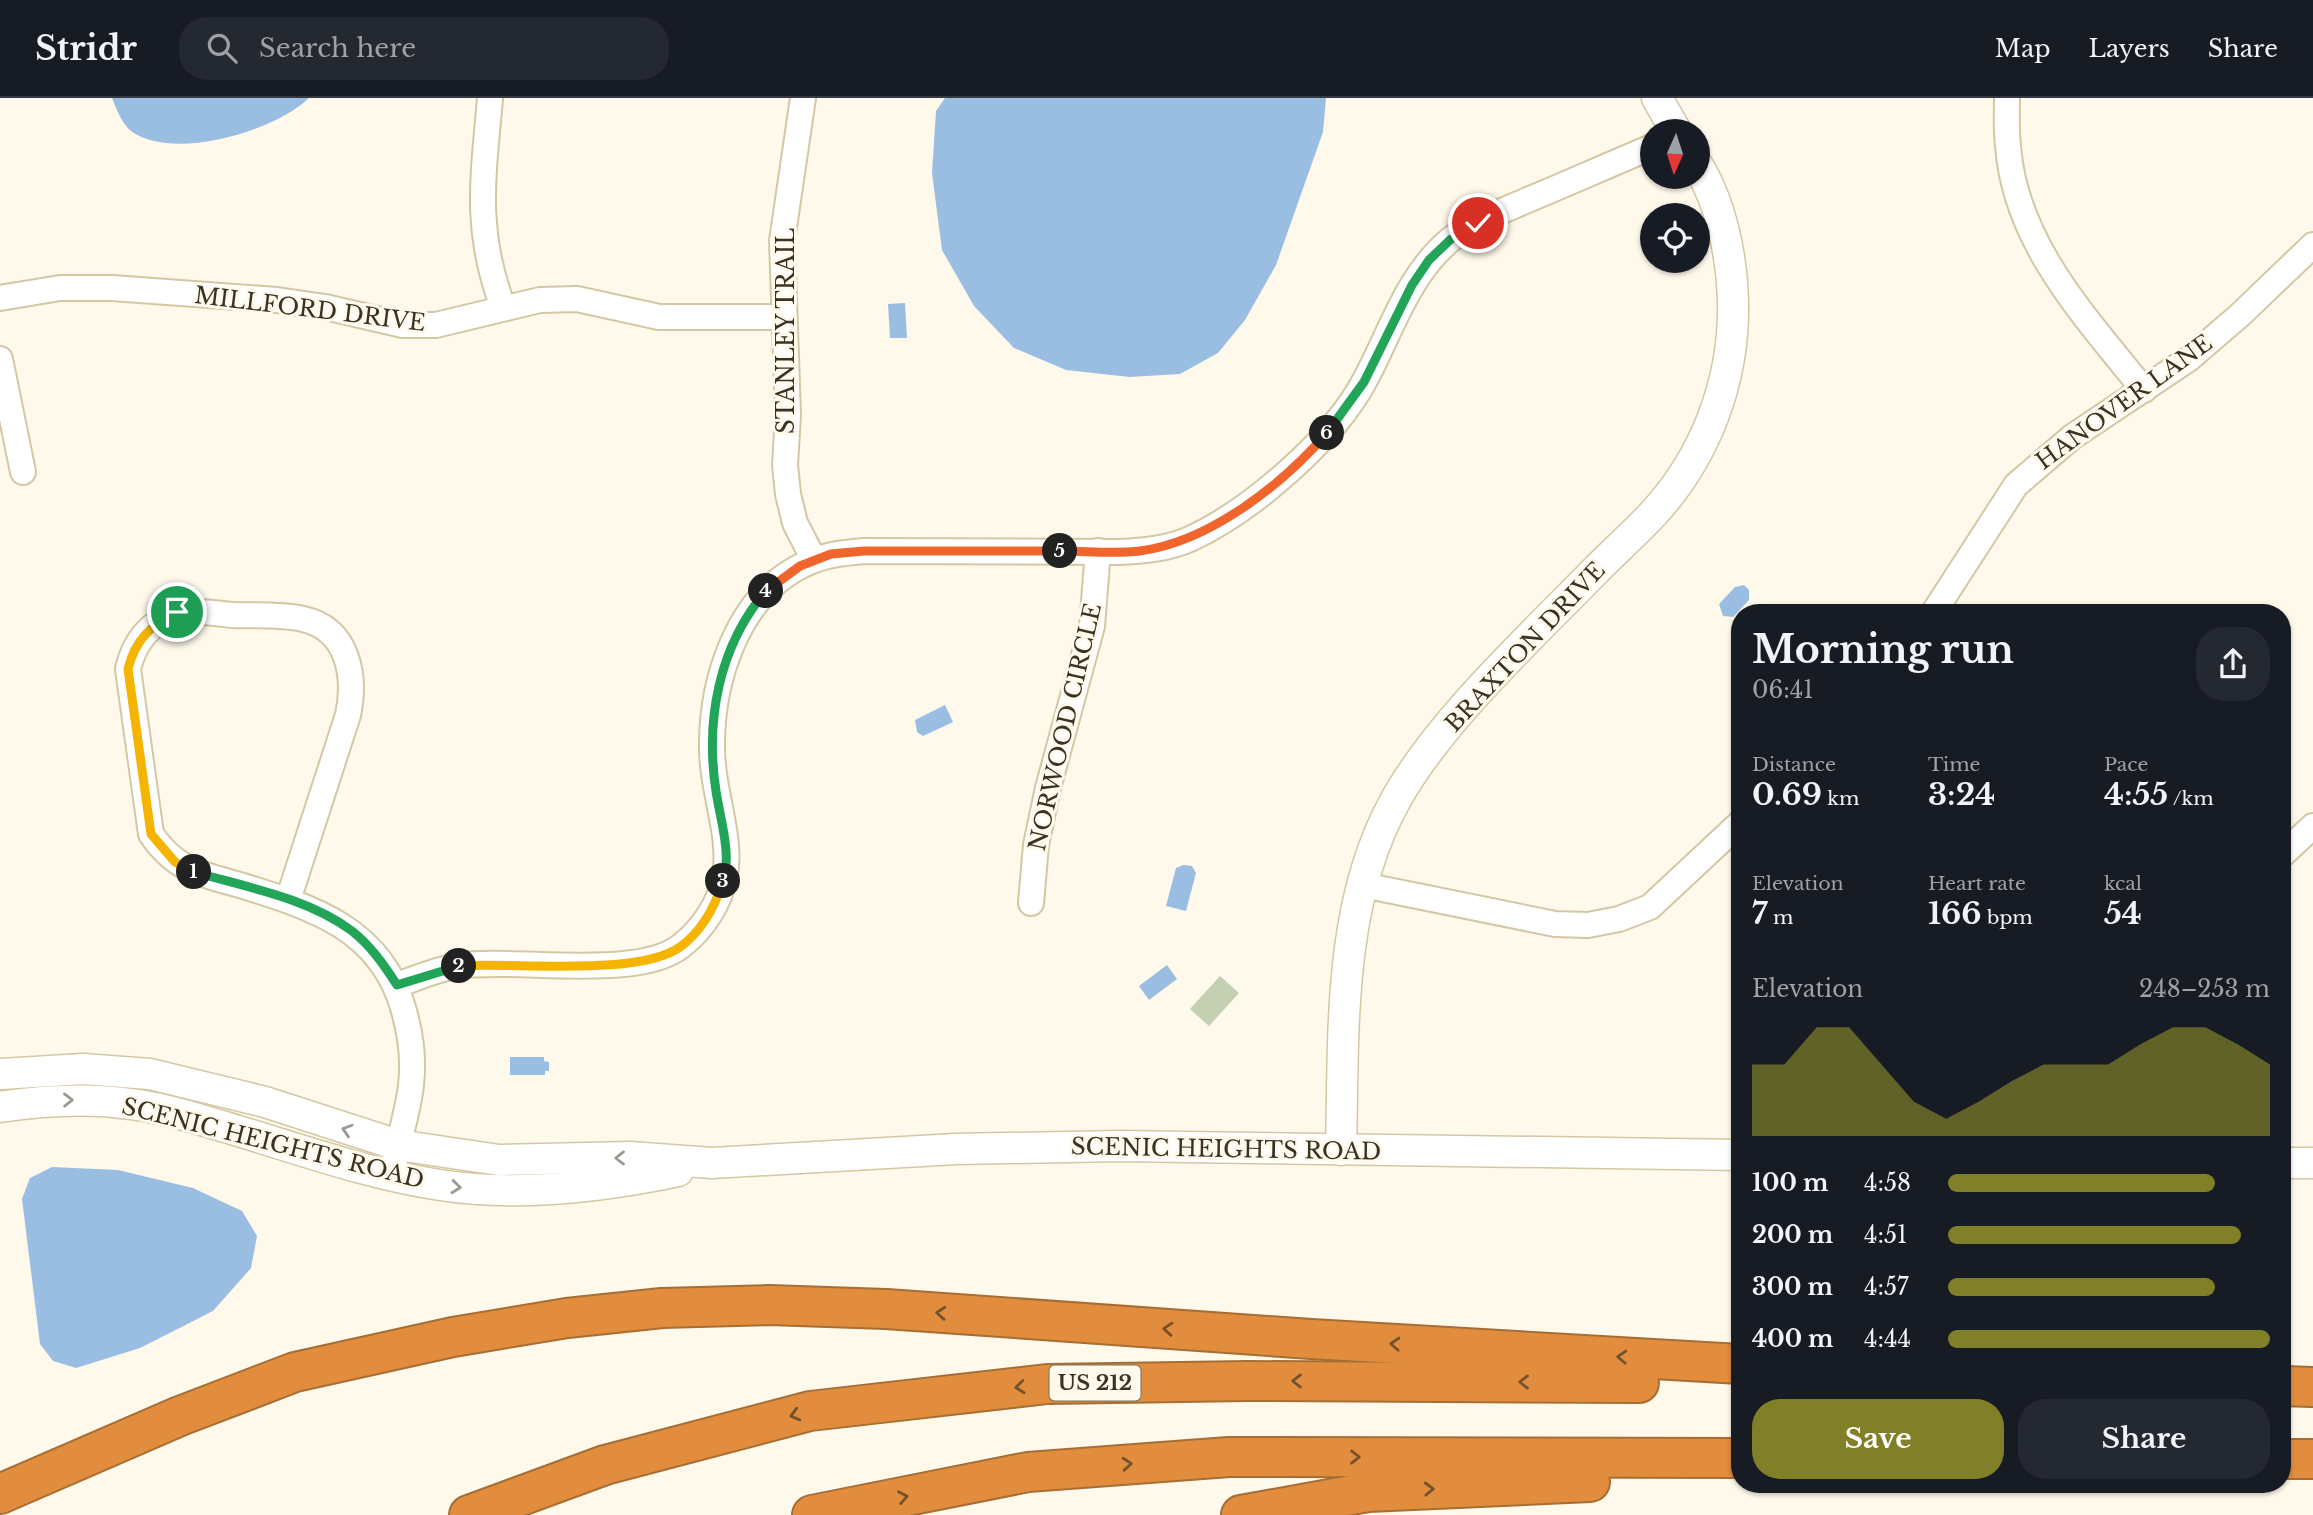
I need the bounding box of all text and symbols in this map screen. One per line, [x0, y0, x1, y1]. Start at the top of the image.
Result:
search box [179, 17, 669, 80]
text: Stridr [35, 28, 137, 69]
icon: search [203, 29, 241, 67]
text: Search here [259, 32, 416, 64]
text: Map [1995, 34, 2051, 63]
text: Layers [2089, 34, 2170, 63]
text: Share [2208, 34, 2278, 63]
north arrow [1640, 119, 1710, 189]
map controls [1640, 119, 1710, 273]
pin [1448, 193, 1508, 253]
button: locate [1640, 203, 1710, 273]
icon: check [1459, 204, 1497, 242]
street label: STANLEY TRAIL [772, 228, 800, 434]
street label: MILLFORD DRIVE [193, 281, 427, 337]
street label: HANOVER LANE [2030, 329, 2218, 475]
pin: 6 [1310, 416, 1344, 450]
text: 6 [1320, 421, 1333, 444]
pin: 5 [1042, 533, 1078, 568]
text: 5 [1054, 539, 1065, 562]
street label: BRAXTON DRIVE [1439, 556, 1611, 738]
pin: 4 [748, 574, 784, 608]
text: 4 [759, 579, 772, 602]
pin [147, 582, 207, 642]
icon: arrive [158, 593, 196, 631]
street label: NORWOOD CIRCLE [1023, 600, 1107, 854]
text: Morning run [1752, 626, 2014, 673]
button: share [2196, 627, 2270, 701]
text: 06:41 [1752, 676, 1813, 704]
text: Distance [1752, 753, 1836, 776]
text: Time [1928, 753, 1980, 776]
text: Pace [2104, 753, 2148, 776]
text: 0.69 [1752, 776, 1822, 813]
text: 3:24 [1928, 776, 1995, 813]
text: 4:55 [2104, 776, 2168, 813]
text: km [1822, 787, 1859, 810]
text: /km [2168, 787, 2214, 810]
pin: 1 [176, 854, 212, 890]
text: 1 [189, 860, 198, 883]
pin: 3 [706, 864, 740, 898]
text: 3 [716, 869, 729, 892]
text: Elevation [1752, 872, 1844, 895]
text: Heart rate [1928, 872, 2026, 895]
text: kcal [2104, 872, 2142, 895]
text: 7 [1752, 895, 1767, 932]
text: 166 [1928, 895, 1982, 932]
text: 54 [2104, 895, 2142, 932]
text: m [1767, 906, 1793, 929]
text: bpm [1982, 906, 2033, 929]
pin: 2 [442, 948, 476, 984]
text: 2 [452, 954, 465, 977]
text: Elevation [1752, 975, 1863, 1003]
text: 248–253 m [2139, 975, 2270, 1003]
street label: SCENIC HEIGHTS ROAD [119, 1092, 427, 1194]
one-way arrow [63, 1093, 74, 1108]
one-way arrow [341, 1124, 353, 1138]
street label: SCENIC HEIGHTS ROAD [1071, 1132, 1381, 1166]
one-way arrow [614, 1150, 625, 1166]
text: 100 m [1752, 1169, 1828, 1197]
text: 4:58 [1864, 1169, 1911, 1197]
one-way arrow [450, 1179, 462, 1194]
text: 200 m [1752, 1221, 1833, 1249]
text: 4:51 [1864, 1221, 1907, 1249]
text: 300 m [1752, 1273, 1833, 1301]
text: 4:57 [1864, 1273, 1909, 1301]
one-way arrow [936, 1306, 947, 1321]
one-way arrow [1163, 1322, 1174, 1337]
text: 400 m [1752, 1325, 1834, 1353]
text: 4:44 [1864, 1325, 1911, 1353]
one-way arrow [1390, 1337, 1401, 1352]
one-way arrow [1617, 1350, 1628, 1365]
road number: US 212 [1050, 1366, 1140, 1400]
one-way arrow [1291, 1373, 1302, 1389]
one-way arrow [1519, 1374, 1529, 1390]
one-way arrow [1015, 1379, 1026, 1394]
button: Save [1752, 1399, 2004, 1479]
button: Share [2018, 1399, 2270, 1479]
one-way arrow [789, 1407, 801, 1421]
one-way arrow [1350, 1449, 1360, 1465]
one-way arrow [1122, 1457, 1133, 1472]
one-way arrow [1424, 1482, 1435, 1497]
one-way arrow [897, 1490, 909, 1505]

